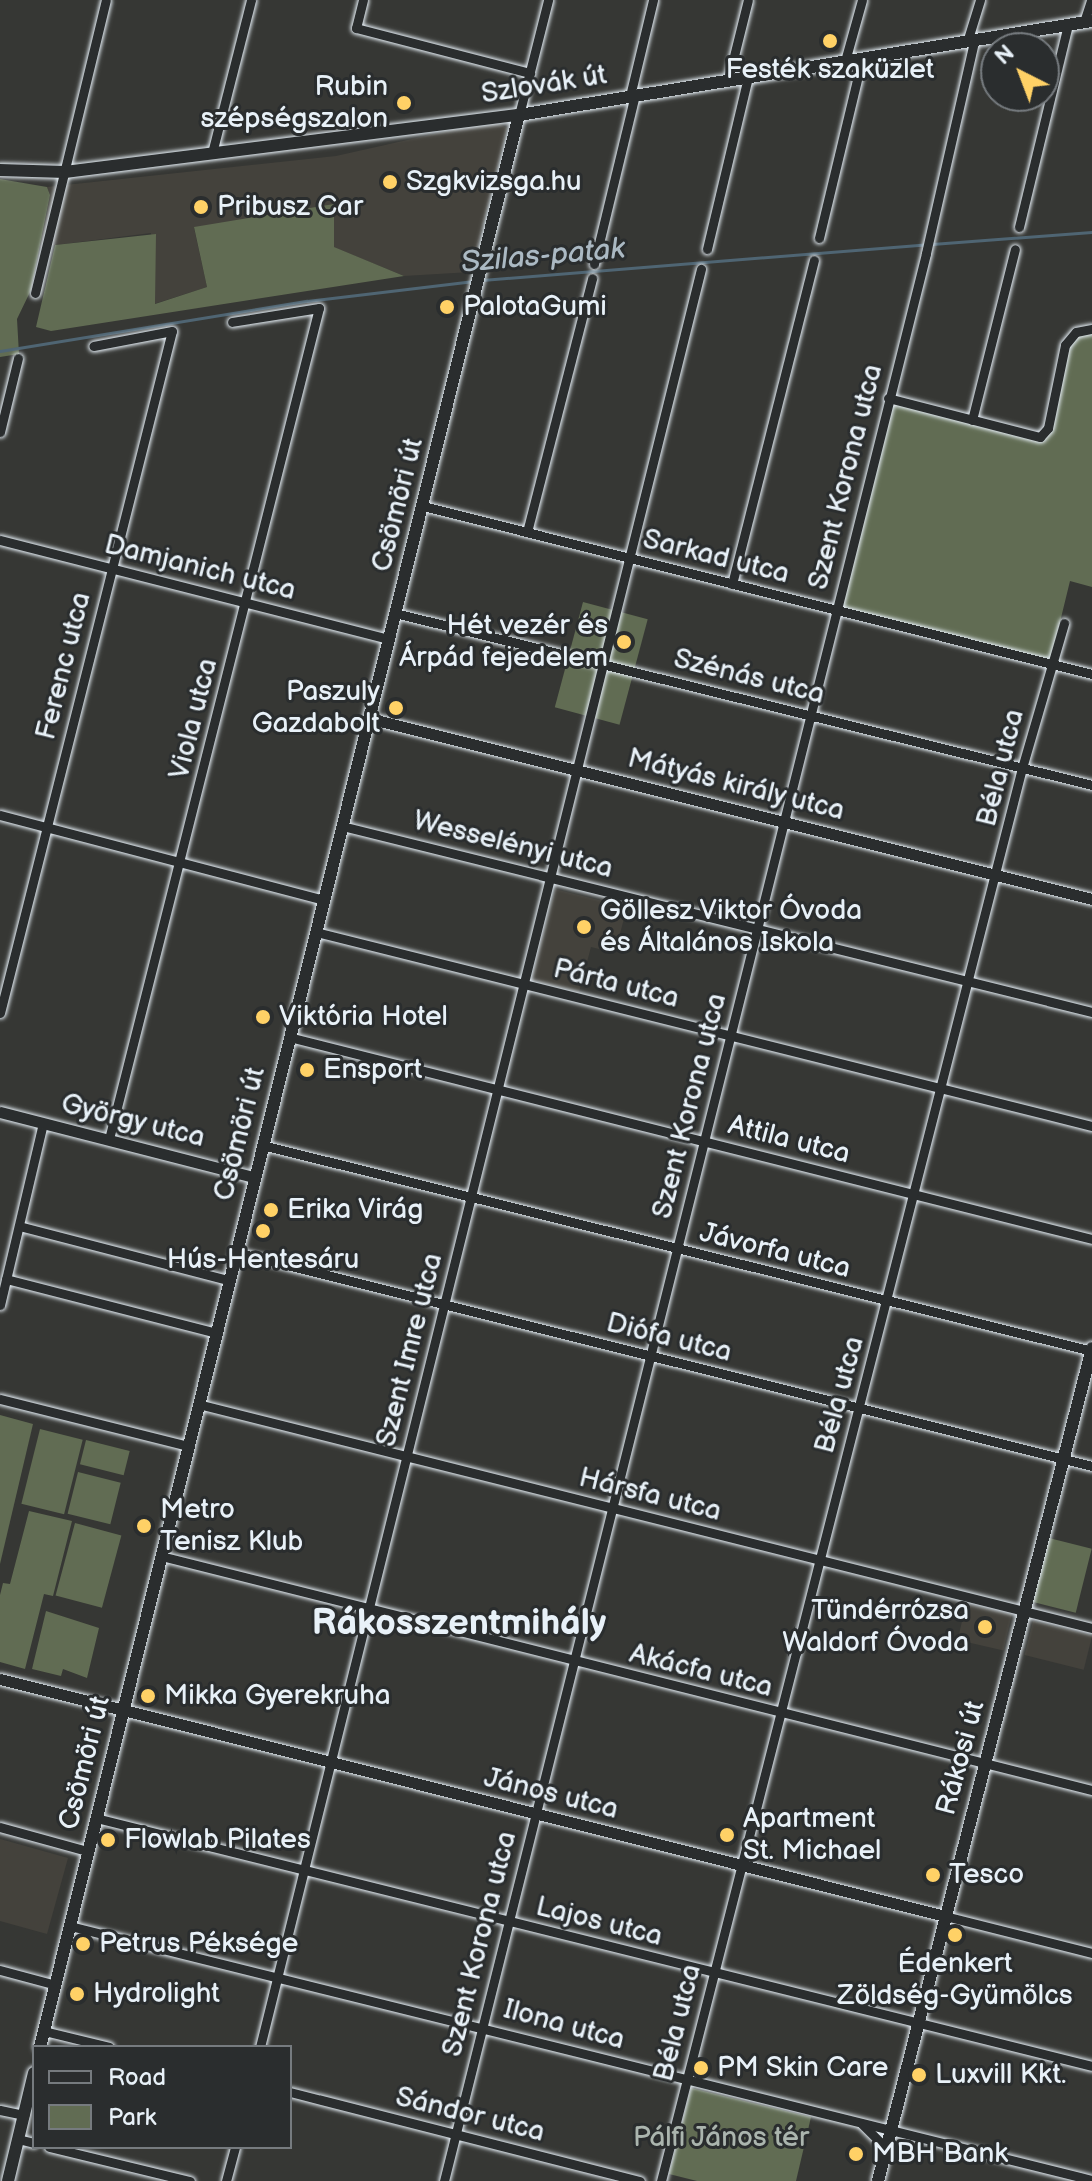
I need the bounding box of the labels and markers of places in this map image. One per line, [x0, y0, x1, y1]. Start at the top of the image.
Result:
marker: Festék szaküzlet [821, 32, 839, 50]
place label: Festék szaküzlet [726, 53, 934, 87]
place label: Rubin szépségszalon [201, 70, 388, 136]
marker: Rubin szépségszalon [395, 94, 413, 112]
place label: Szgkvizsga.hu [406, 165, 582, 199]
marker: Szgkvizsga.hu [381, 173, 399, 191]
place label: Pribusz Car [217, 190, 363, 224]
marker: Pribusz Car [192, 198, 210, 216]
place label: PalotaGumi [463, 290, 607, 324]
marker: PalotaGumi [438, 298, 456, 316]
place label: Hét vezér és Árpád fejedelem [399, 609, 608, 675]
marker: Hét vezér és Árpád fejedelem [615, 633, 633, 651]
place label: Paszuly Gazdabolt [252, 675, 380, 741]
marker: Paszuly Gazdabolt [387, 699, 405, 717]
place label: Göllesz Viktor Óvoda és Általános Iskola [600, 894, 863, 960]
marker: Göllesz Viktor Óvoda és Általános Iskola [575, 918, 593, 936]
place label: Viktória Hotel [279, 1000, 448, 1034]
marker: Viktória Hotel [254, 1008, 272, 1026]
place label: Ensport [323, 1053, 422, 1087]
marker: Ensport [298, 1061, 316, 1079]
place label: Erika Virág [287, 1193, 424, 1227]
marker: Erika Virág [262, 1201, 280, 1219]
marker: Hús-Hentesáru [254, 1222, 272, 1240]
place label: Hús-Hentesáru [167, 1243, 359, 1277]
place label: Metro Tenisz Klub [160, 1493, 303, 1559]
marker: Metro Tenisz Klub [135, 1517, 153, 1535]
place label: Tündérrózsa Waldorf Óvoda [782, 1594, 969, 1660]
marker: Tündérrózsa Waldorf Óvoda [976, 1618, 994, 1636]
place label: Mikka Gyerekruha [164, 1679, 391, 1713]
marker: Mikka Gyerekruha [139, 1687, 157, 1705]
place label: Apartment St. Michael [743, 1802, 881, 1868]
place label: Flowlab Pilates [124, 1823, 311, 1857]
marker: Apartment St. Michael [718, 1826, 736, 1844]
marker: Flowlab Pilates [99, 1831, 117, 1849]
place label: Tesco [949, 1858, 1024, 1892]
marker: Tesco [924, 1866, 942, 1884]
marker: Édenkert Zöldség-Gyümölcs [946, 1926, 964, 1944]
place label: Petrus Péksége [99, 1927, 298, 1961]
marker: Petrus Péksége [74, 1935, 92, 1953]
place label: Édenkert Zöldség-Gyümölcs [837, 1947, 1073, 2013]
place label: Hydrolight [93, 1977, 220, 2011]
marker: Hydrolight [68, 1985, 86, 2003]
place label: PM Skin Care [717, 2051, 889, 2085]
place label: Luxvill Kkt. [935, 2058, 1067, 2092]
marker: PM Skin Care [692, 2059, 710, 2077]
marker: Luxvill Kkt. [910, 2066, 928, 2084]
place label: MBH Bank [872, 2137, 1008, 2171]
marker: MBH Bank [847, 2145, 865, 2163]

